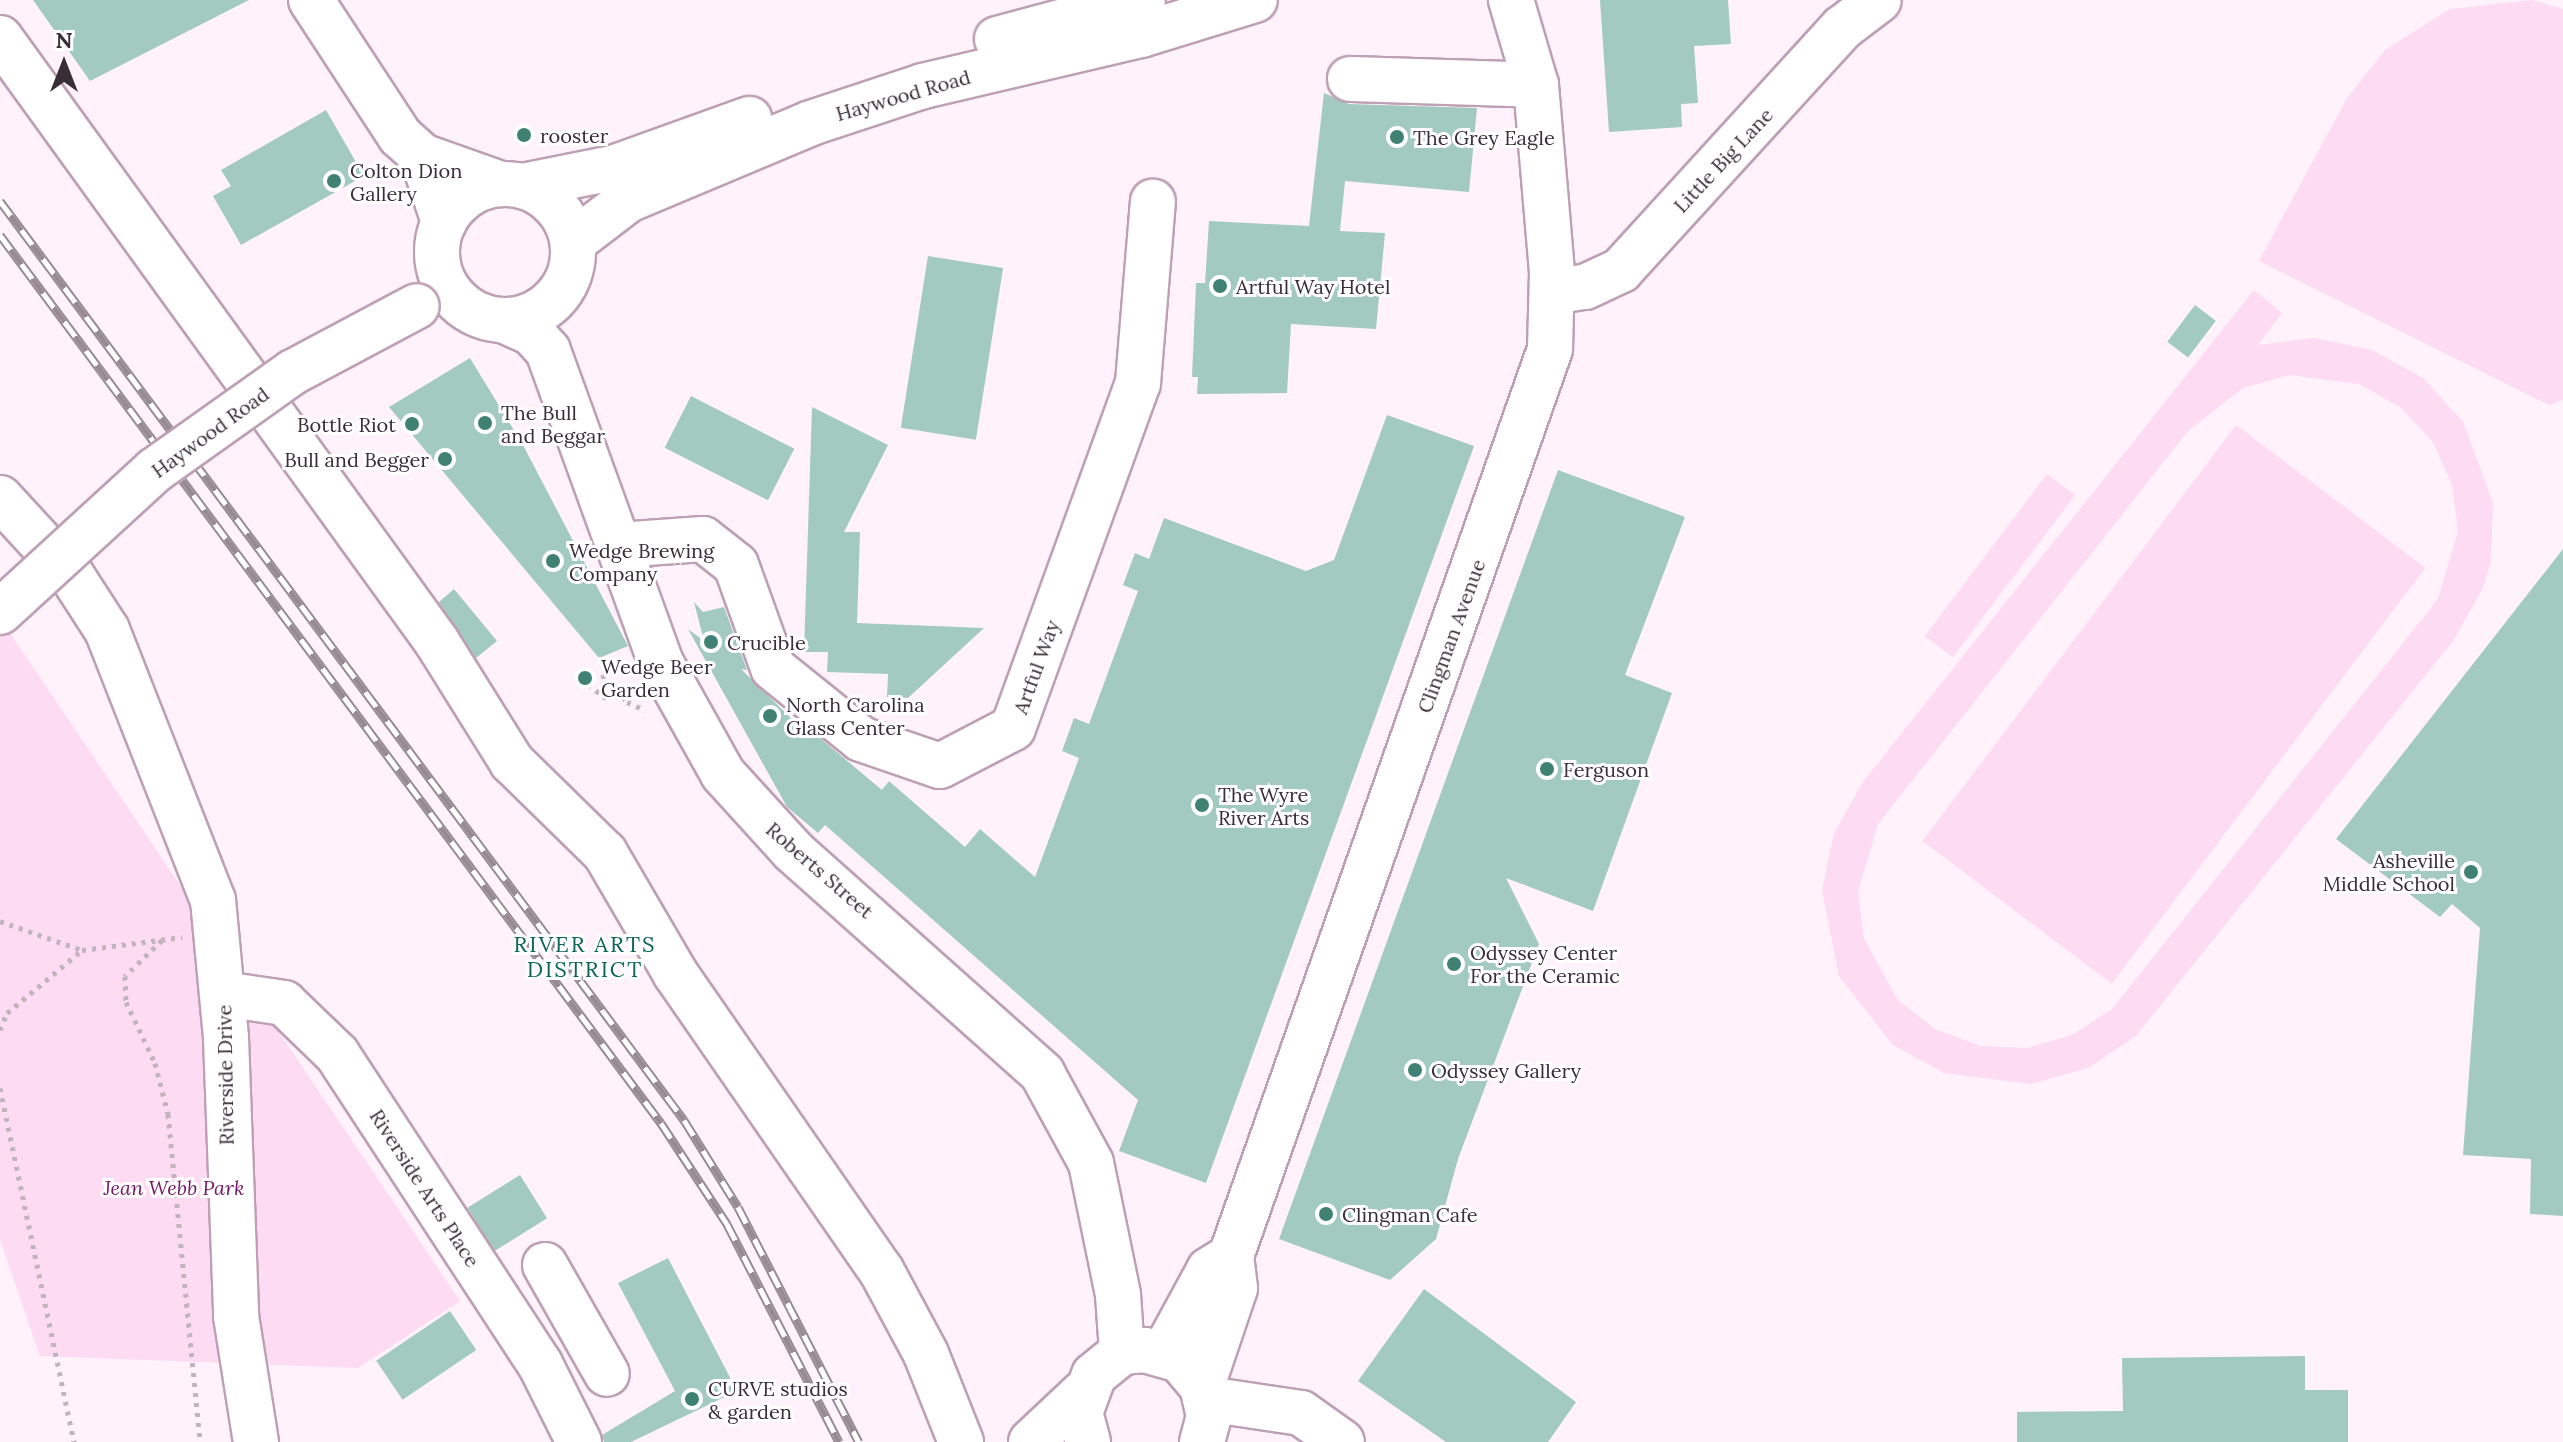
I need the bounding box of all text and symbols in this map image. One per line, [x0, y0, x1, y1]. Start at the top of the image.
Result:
north arrow [24, 24, 104, 104]
text: N [55, 26, 73, 54]
street label: Haywood Road [833, 64, 973, 126]
street label: Little Big Lane [1668, 103, 1778, 217]
place label: rooster [540, 123, 608, 147]
place label: The Grey Eagle [1413, 125, 1555, 149]
marker: rooster [515, 126, 533, 144]
marker: The Grey Eagle [1388, 128, 1406, 146]
place label: Colton Dion Gallery [350, 158, 462, 205]
marker: Colton Dion Gallery [325, 172, 343, 190]
place label: Artful Way Hotel [1236, 274, 1390, 298]
marker: Artful Way Hotel [1211, 277, 1229, 295]
street label: Haywood Road [147, 381, 273, 483]
place label: The Bull and Beggar [501, 400, 605, 447]
place label: Bottle Riot [297, 412, 396, 436]
marker: The Bull and Beggar [476, 414, 494, 432]
marker: Bottle Riot [403, 415, 421, 433]
place label: Bull and Begger [284, 447, 429, 471]
marker: Bull and Begger [436, 450, 454, 468]
place label: Wedge Brewing Company [569, 538, 714, 585]
marker: Wedge Brewing Company [544, 552, 562, 570]
street label: Clingman Avenue [1412, 556, 1490, 716]
street label: Artful Way [1008, 617, 1064, 717]
place label: Crucible [727, 630, 806, 654]
marker: Crucible [702, 633, 720, 651]
place label: Wedge Beer Garden [601, 654, 713, 701]
marker: Wedge Beer Garden [576, 669, 594, 687]
place label: North Carolina Glass Center [786, 692, 925, 739]
marker: North Carolina Glass Center [761, 707, 779, 725]
place label: Ferguson [1563, 757, 1649, 781]
marker: Ferguson [1538, 760, 1556, 778]
place label: The Wyre River Arts [1218, 782, 1309, 829]
marker: The Wyre River Arts [1193, 796, 1211, 814]
street label: Roberts Street [761, 817, 879, 923]
place label: Asheville Middle School [2323, 848, 2455, 895]
marker: Asheville Middle School [2462, 863, 2480, 881]
district label: RIVER ARTS DISTRICT [514, 931, 656, 982]
place label: Odyssey Center For the Ceramic [1470, 940, 1620, 987]
marker: Odyssey Center For the Ceramic [1445, 955, 1463, 973]
street label: Riverside Drive [212, 1004, 238, 1146]
place label: Odyssey Gallery [1431, 1058, 1581, 1082]
marker: Odyssey Gallery [1406, 1061, 1424, 1079]
street label: Riverside Arts Place [365, 1105, 485, 1271]
park label: Jean Webb Park [104, 1175, 244, 1199]
place label: Clingman Cafe [1342, 1202, 1478, 1226]
marker: Clingman Cafe [1317, 1205, 1335, 1223]
place label: CURVE studios & garden [708, 1376, 848, 1423]
marker: CURVE studios & garden [683, 1390, 701, 1408]

